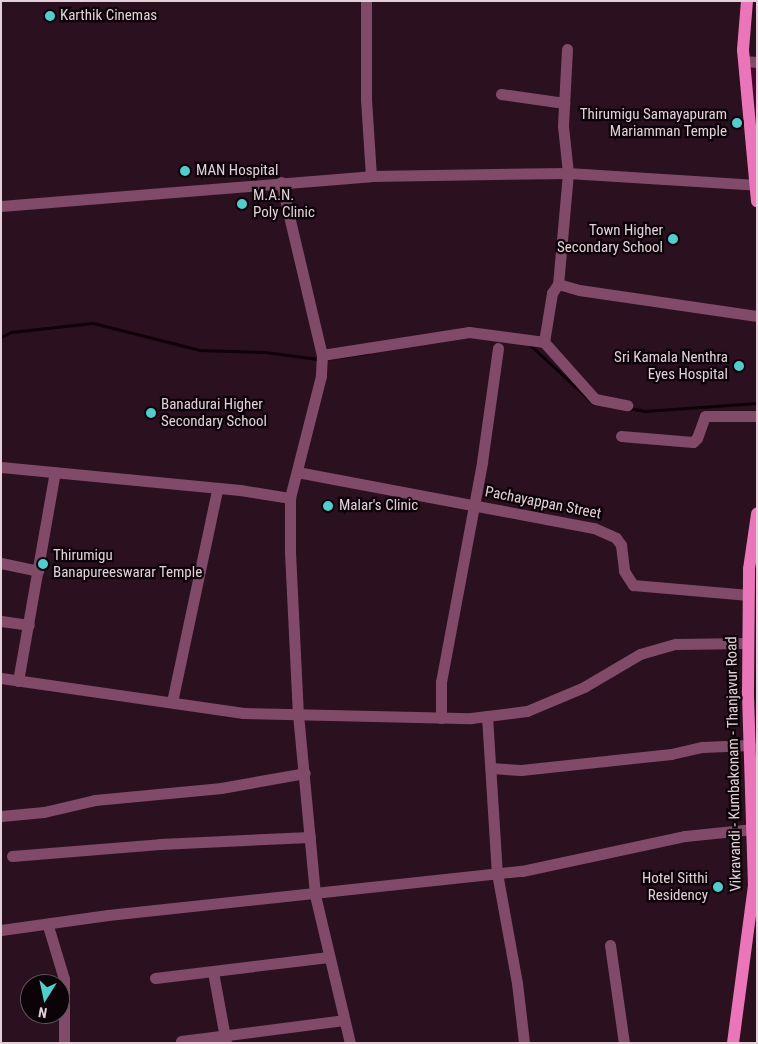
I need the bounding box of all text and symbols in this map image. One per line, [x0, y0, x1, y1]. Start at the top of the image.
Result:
place label: Karthik Cinemas [60, 7, 157, 25]
marker: Karthik Cinemas [44, 10, 56, 22]
place label: Thirumigu Samayapuram Mariamman Temple [580, 105, 727, 140]
marker: Thirumigu Samayapuram Mariamman Temple [731, 117, 743, 129]
place label: MAN Hospital [196, 162, 278, 180]
marker: MAN Hospital [178, 164, 192, 178]
place label: M.A.N. Poly Clinic [253, 186, 315, 221]
marker: M.A.N. Poly Clinic [235, 197, 249, 211]
place label: Town Higher Secondary School [557, 221, 663, 256]
marker: Town Higher Secondary School [667, 233, 679, 245]
place label: Sri Kamala Nenthra Eyes Hospital [614, 348, 728, 383]
marker: Sri Kamala Nenthra Eyes Hospital [732, 359, 746, 373]
place label: Banadurai Higher Secondary School [161, 395, 267, 430]
marker: Banadurai Higher Secondary School [145, 407, 157, 419]
street label: Pachayappan Street [483, 483, 603, 523]
place label: Malar's Clinic [339, 497, 418, 515]
marker: Malar's Clinic [321, 499, 335, 513]
place label: Thirumigu Banapureeswarar Temple [53, 546, 202, 581]
marker: Thirumigu Banapureeswarar Temple [37, 558, 49, 570]
street label: Vikravandi - Kumbakonam - Thanjavur Road [723, 636, 745, 892]
place label: Hotel Sitthi Residency [642, 869, 708, 904]
marker: Hotel Sitthi Residency [712, 881, 724, 893]
north arrow [20, 974, 70, 1024]
text: N [37, 1004, 48, 1021]

